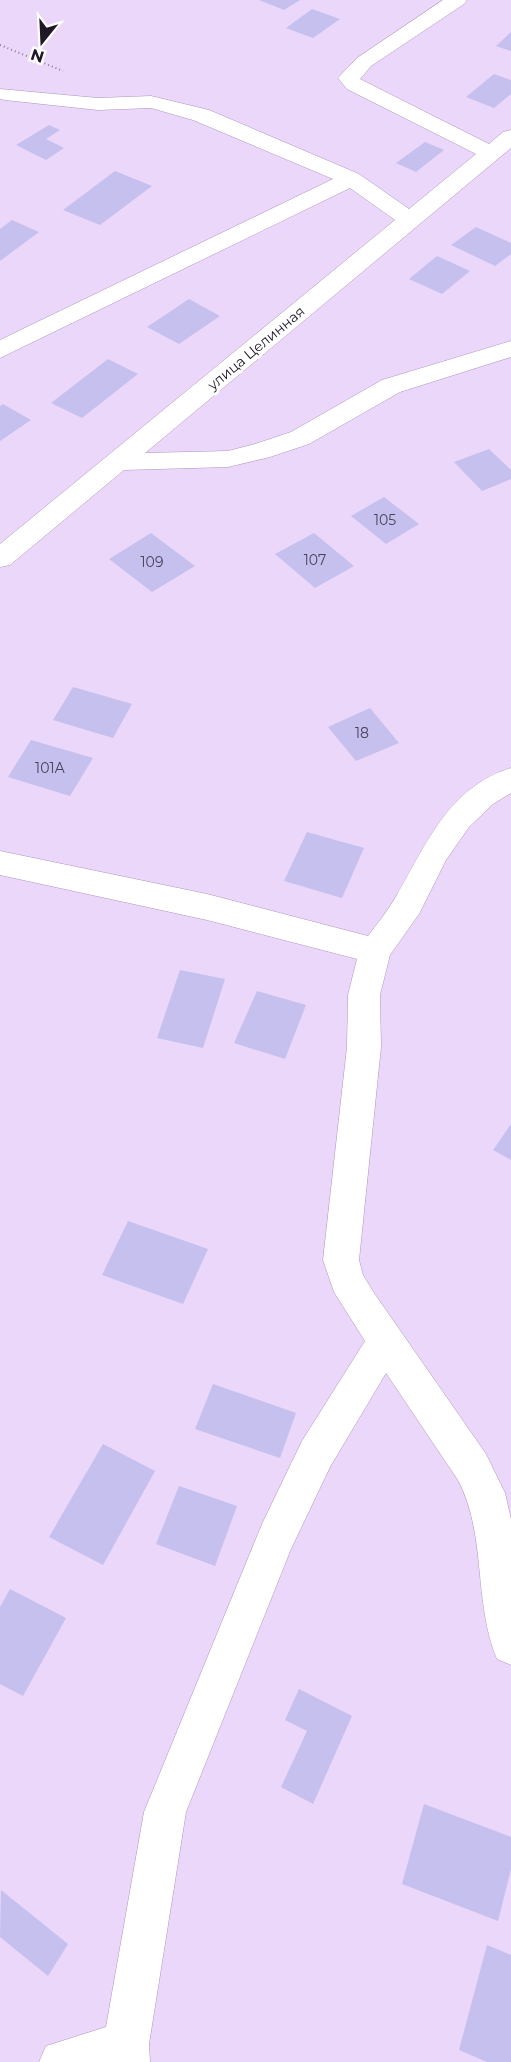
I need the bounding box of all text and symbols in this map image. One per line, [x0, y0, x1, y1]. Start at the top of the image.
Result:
north arrow [12, 12, 72, 72]
text: N [28, 45, 47, 67]
street label: улица Целинная [203, 302, 308, 395]
house number: 105 [374, 511, 396, 529]
house number: 107 [304, 551, 326, 569]
house number: 109 [141, 553, 163, 571]
house number: 18 [355, 724, 369, 742]
house number: 101А [35, 759, 65, 777]

